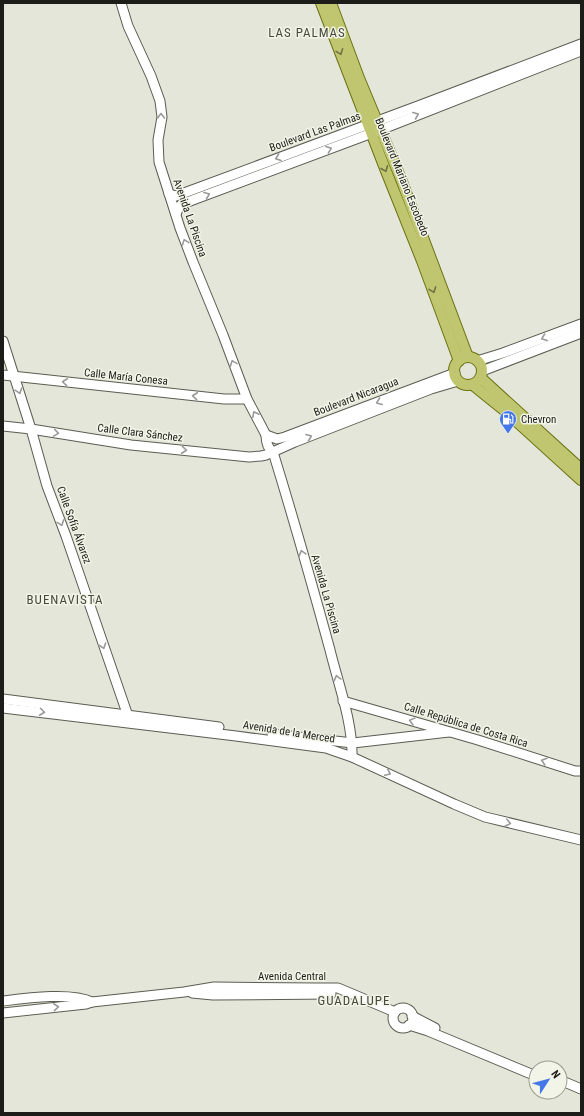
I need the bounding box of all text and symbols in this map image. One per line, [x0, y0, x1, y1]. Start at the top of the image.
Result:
district label: LAS PALMAS [268, 25, 346, 40]
one-way arrow [335, 48, 343, 56]
street label: Boulevard Las Palmas [268, 109, 362, 155]
one-way arrow [413, 112, 420, 120]
one-way arrow [157, 113, 165, 119]
street label: Boulevard Mariano Escobedo [372, 116, 432, 238]
one-way arrow [325, 145, 332, 153]
one-way arrow [275, 153, 282, 161]
one-way arrow [380, 165, 388, 173]
street label: Avenida La Piscina [171, 177, 209, 259]
one-way arrow [204, 191, 211, 199]
one-way arrow [181, 239, 190, 246]
one-way arrow [429, 286, 437, 293]
one-way arrow [541, 333, 548, 341]
one-way arrow [230, 359, 238, 366]
street label: Calle María Conesa [84, 366, 168, 388]
street label: Boulevard Nicaragua [312, 375, 400, 419]
one-way arrow [62, 378, 69, 387]
one-way arrow [14, 388, 23, 395]
one-way arrow [192, 392, 198, 401]
one-way arrow [375, 397, 382, 405]
fuel station icon: Chevron [498, 409, 518, 434]
one-way arrow [252, 410, 260, 418]
place label: Chevron [521, 413, 556, 426]
street label: Calle Clara Sánchez [97, 421, 184, 445]
one-way arrow [52, 428, 59, 437]
one-way arrow [305, 433, 312, 441]
one-way arrow [181, 446, 187, 455]
street label: Calle Sofía Álvarez [54, 485, 94, 566]
one-way arrow [56, 519, 65, 526]
one-way arrow [299, 549, 307, 556]
street label: Avenida La Piscina [308, 553, 344, 635]
district label: BUENAVISTA [26, 592, 104, 607]
one-way arrow [99, 642, 107, 649]
one-way arrow [333, 675, 342, 682]
street label: Calle República de Costa Rica [402, 700, 530, 750]
one-way arrow [39, 707, 45, 716]
one-way arrow [409, 717, 416, 726]
street label: Avenida de la Merced [242, 718, 336, 746]
one-way arrow [540, 757, 547, 766]
one-way arrow [383, 768, 391, 776]
one-way arrow [504, 818, 511, 826]
street label: Avenida Central [258, 970, 326, 983]
district label: GUADALUPE [318, 993, 390, 1008]
one-way arrow [53, 1003, 59, 1012]
north arrow [528, 1060, 568, 1100]
text: N [548, 1068, 563, 1081]

